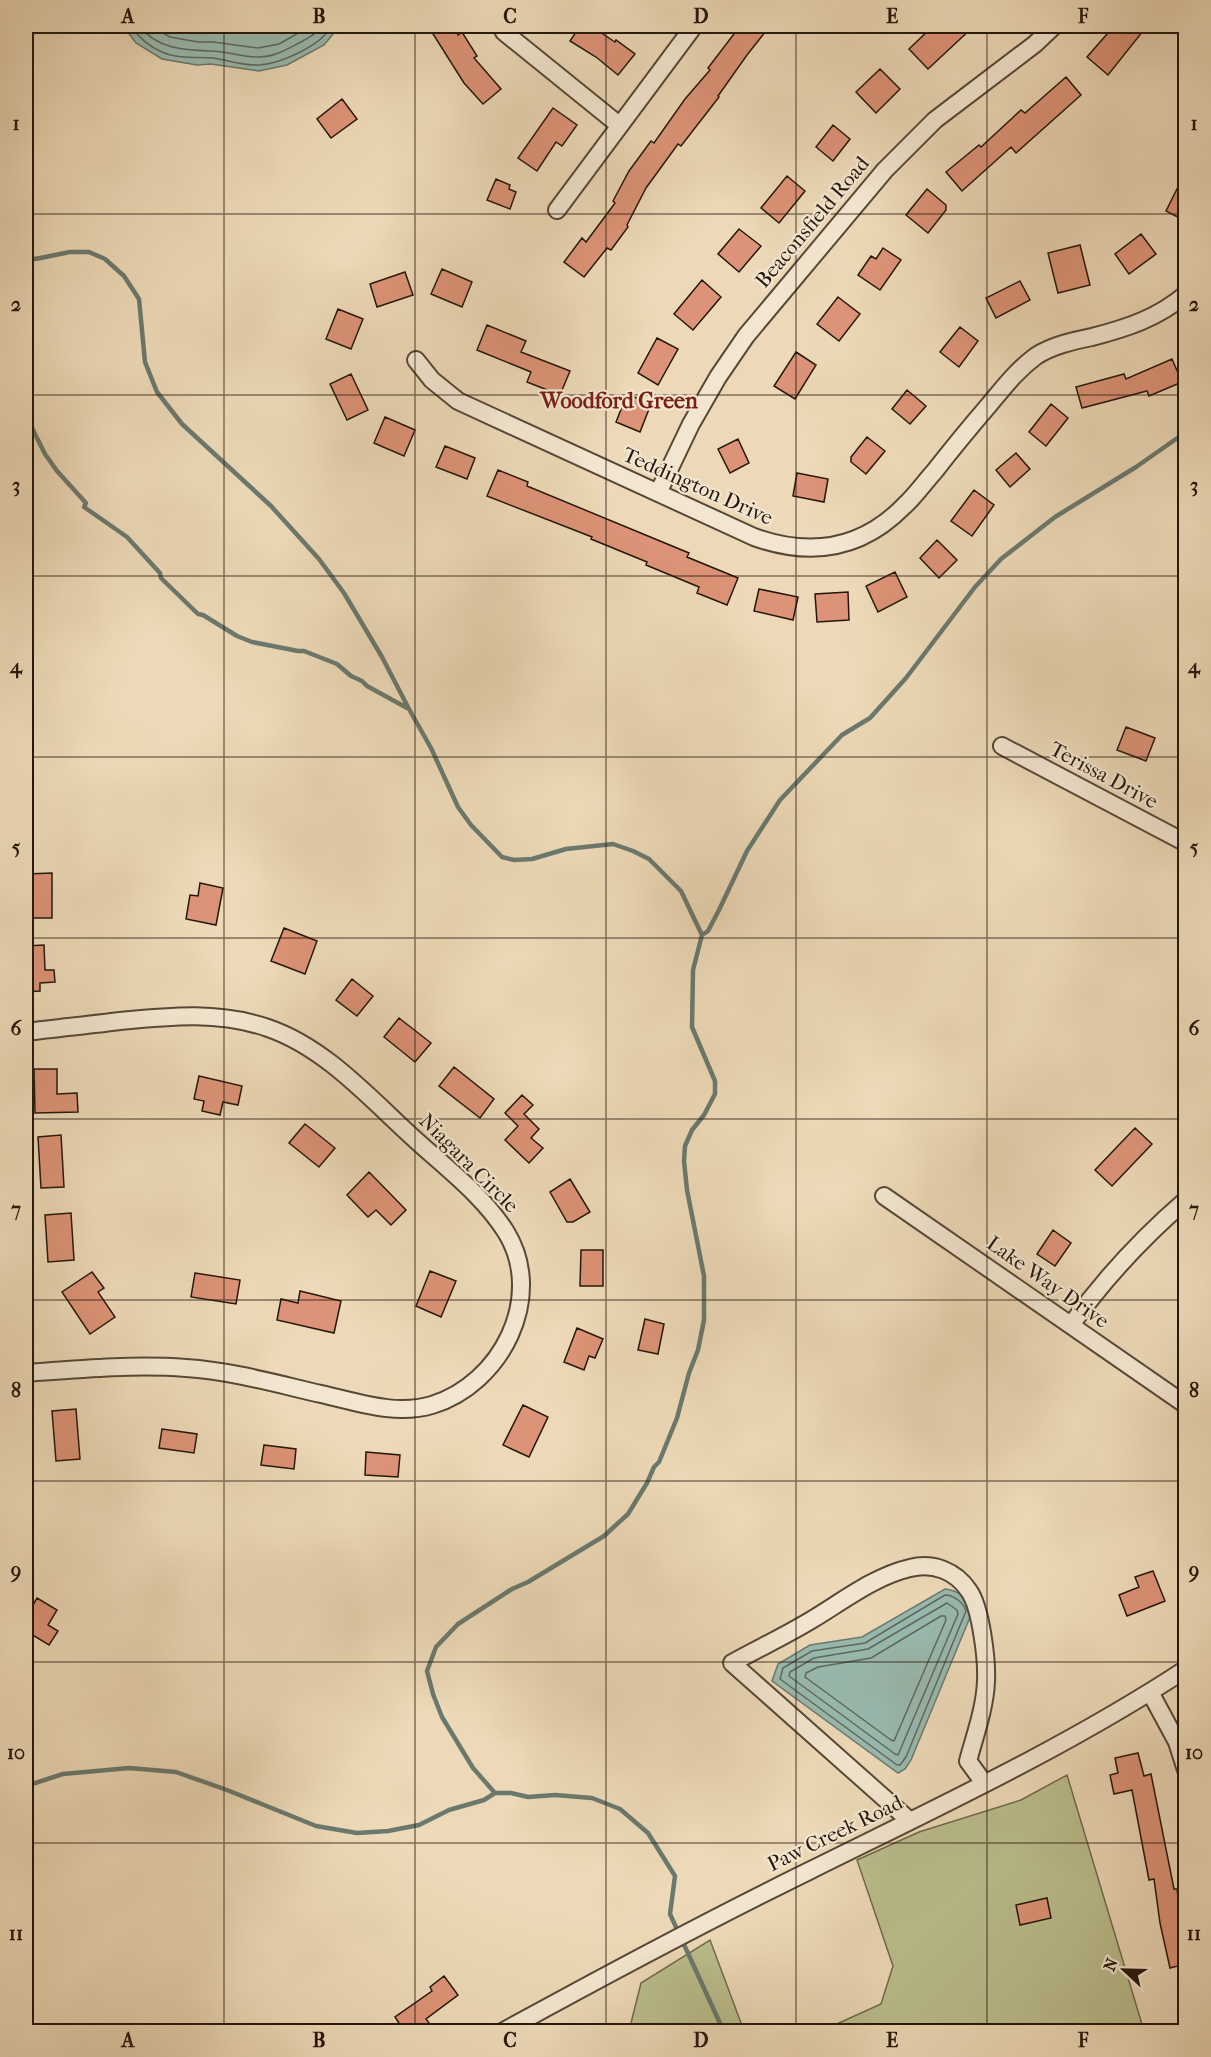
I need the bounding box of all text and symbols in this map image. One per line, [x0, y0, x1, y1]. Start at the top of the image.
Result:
text: A [120, 5, 136, 28]
text: B [312, 5, 326, 28]
text: C [503, 5, 517, 28]
text: D [693, 5, 709, 28]
text: E [886, 5, 898, 28]
text: F [1077, 5, 1089, 28]
text: 1 [12, 112, 20, 135]
text: 1 [1190, 112, 1198, 135]
street label: Beaconsfield Road [750, 151, 874, 292]
text: 2 [11, 293, 21, 316]
text: 2 [1189, 293, 1199, 316]
district label: Woodford Green [539, 388, 698, 414]
street label: Teddington Drive [619, 442, 777, 530]
text: 3 [12, 474, 20, 497]
text: 3 [1190, 474, 1198, 497]
text: 4 [9, 655, 23, 679]
text: 4 [1187, 655, 1201, 679]
street label: Terissa Drive [1046, 736, 1162, 814]
text: 5 [12, 836, 21, 859]
text: 5 [1190, 836, 1199, 859]
text: 6 [11, 1017, 23, 1040]
text: 6 [1189, 1017, 1201, 1040]
street label: Niagara Circle [415, 1109, 523, 1217]
text: 7 [10, 1198, 21, 1221]
text: 7 [1188, 1198, 1199, 1221]
street label: Lake Way Drive [982, 1231, 1114, 1333]
text: 8 [11, 1379, 21, 1402]
text: 8 [1189, 1379, 1199, 1402]
text: 9 [10, 1560, 21, 1583]
text: 9 [1188, 1560, 1199, 1583]
text: 10 [7, 1741, 25, 1764]
text: 10 [1185, 1741, 1203, 1764]
street label: Paw Creek Road [763, 1790, 907, 1876]
text: 11 [9, 1922, 23, 1945]
text: 11 [1187, 1922, 1201, 1945]
north arrow [1094, 1940, 1154, 2000]
text: N [1099, 1955, 1122, 1974]
text: A [120, 2029, 136, 2052]
text: B [312, 2029, 326, 2052]
text: C [503, 2029, 517, 2052]
text: D [693, 2029, 709, 2052]
text: E [886, 2029, 898, 2052]
text: F [1077, 2029, 1089, 2052]

